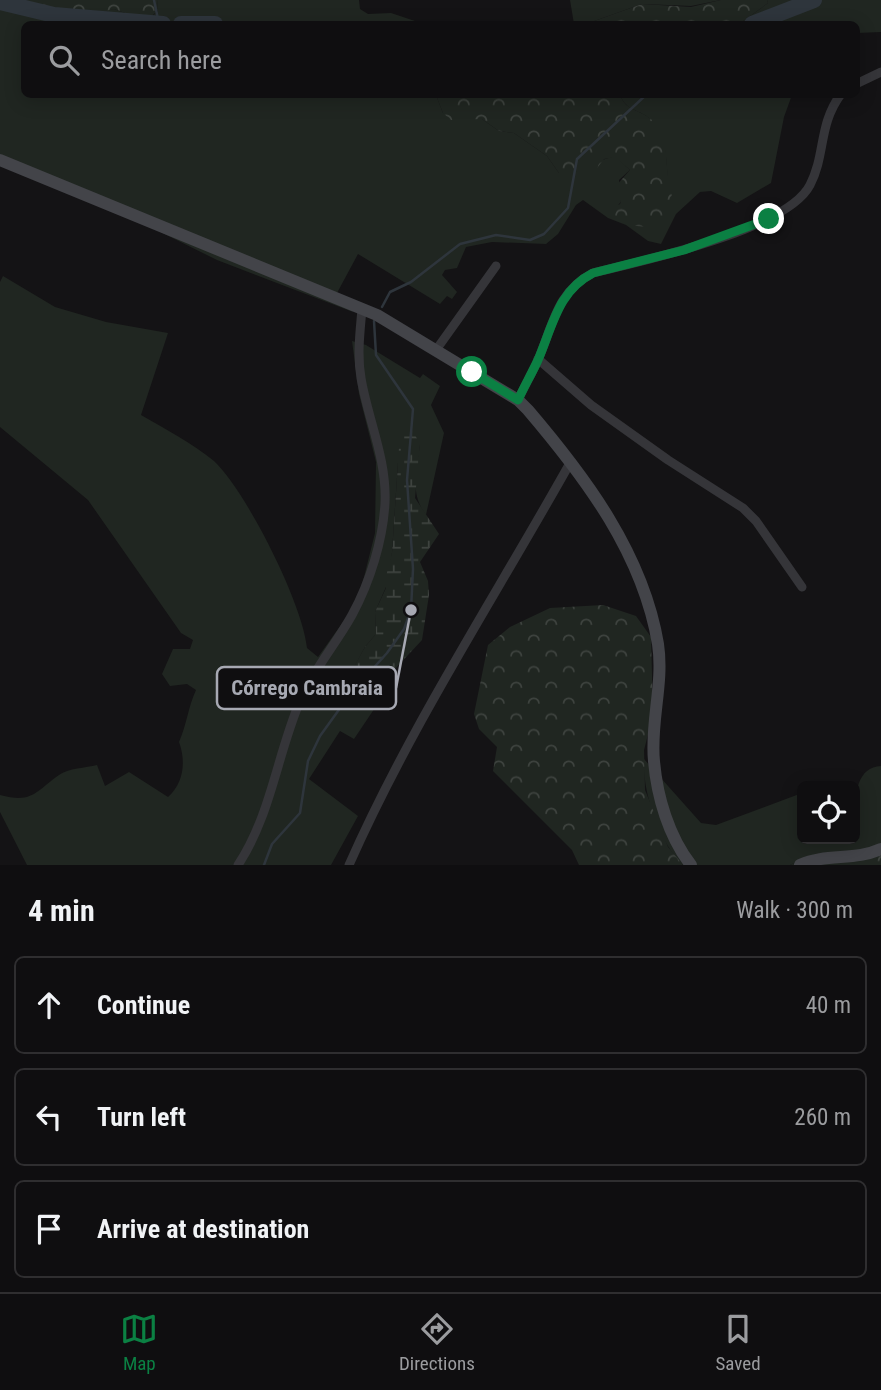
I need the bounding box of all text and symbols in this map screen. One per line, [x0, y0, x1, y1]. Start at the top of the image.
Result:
search box [21, 21, 860, 98]
icon: search [45, 41, 83, 79]
text: Search here [101, 45, 222, 75]
route end [753, 203, 784, 234]
route start [456, 356, 487, 387]
callout: Córrego Cambraia [217, 667, 396, 709]
text: Córrego Cambraia [231, 676, 383, 700]
map controls [797, 781, 860, 844]
button: locate [797, 781, 860, 844]
text: 4 min [28, 893, 95, 928]
text: Walk · 300 m [736, 897, 853, 924]
icon: ahead [30, 986, 68, 1024]
text: Continue [97, 990, 190, 1020]
text: 40 m [806, 992, 851, 1019]
icon: left [30, 1098, 68, 1136]
text: Turn left [97, 1102, 186, 1132]
text: 260 m [794, 1104, 851, 1131]
icon: arrive [30, 1210, 68, 1248]
text: Arrive at destination [97, 1214, 309, 1244]
tab: Map [120, 1310, 158, 1375]
tab: Directions [399, 1310, 475, 1375]
tab: Saved [715, 1310, 761, 1375]

